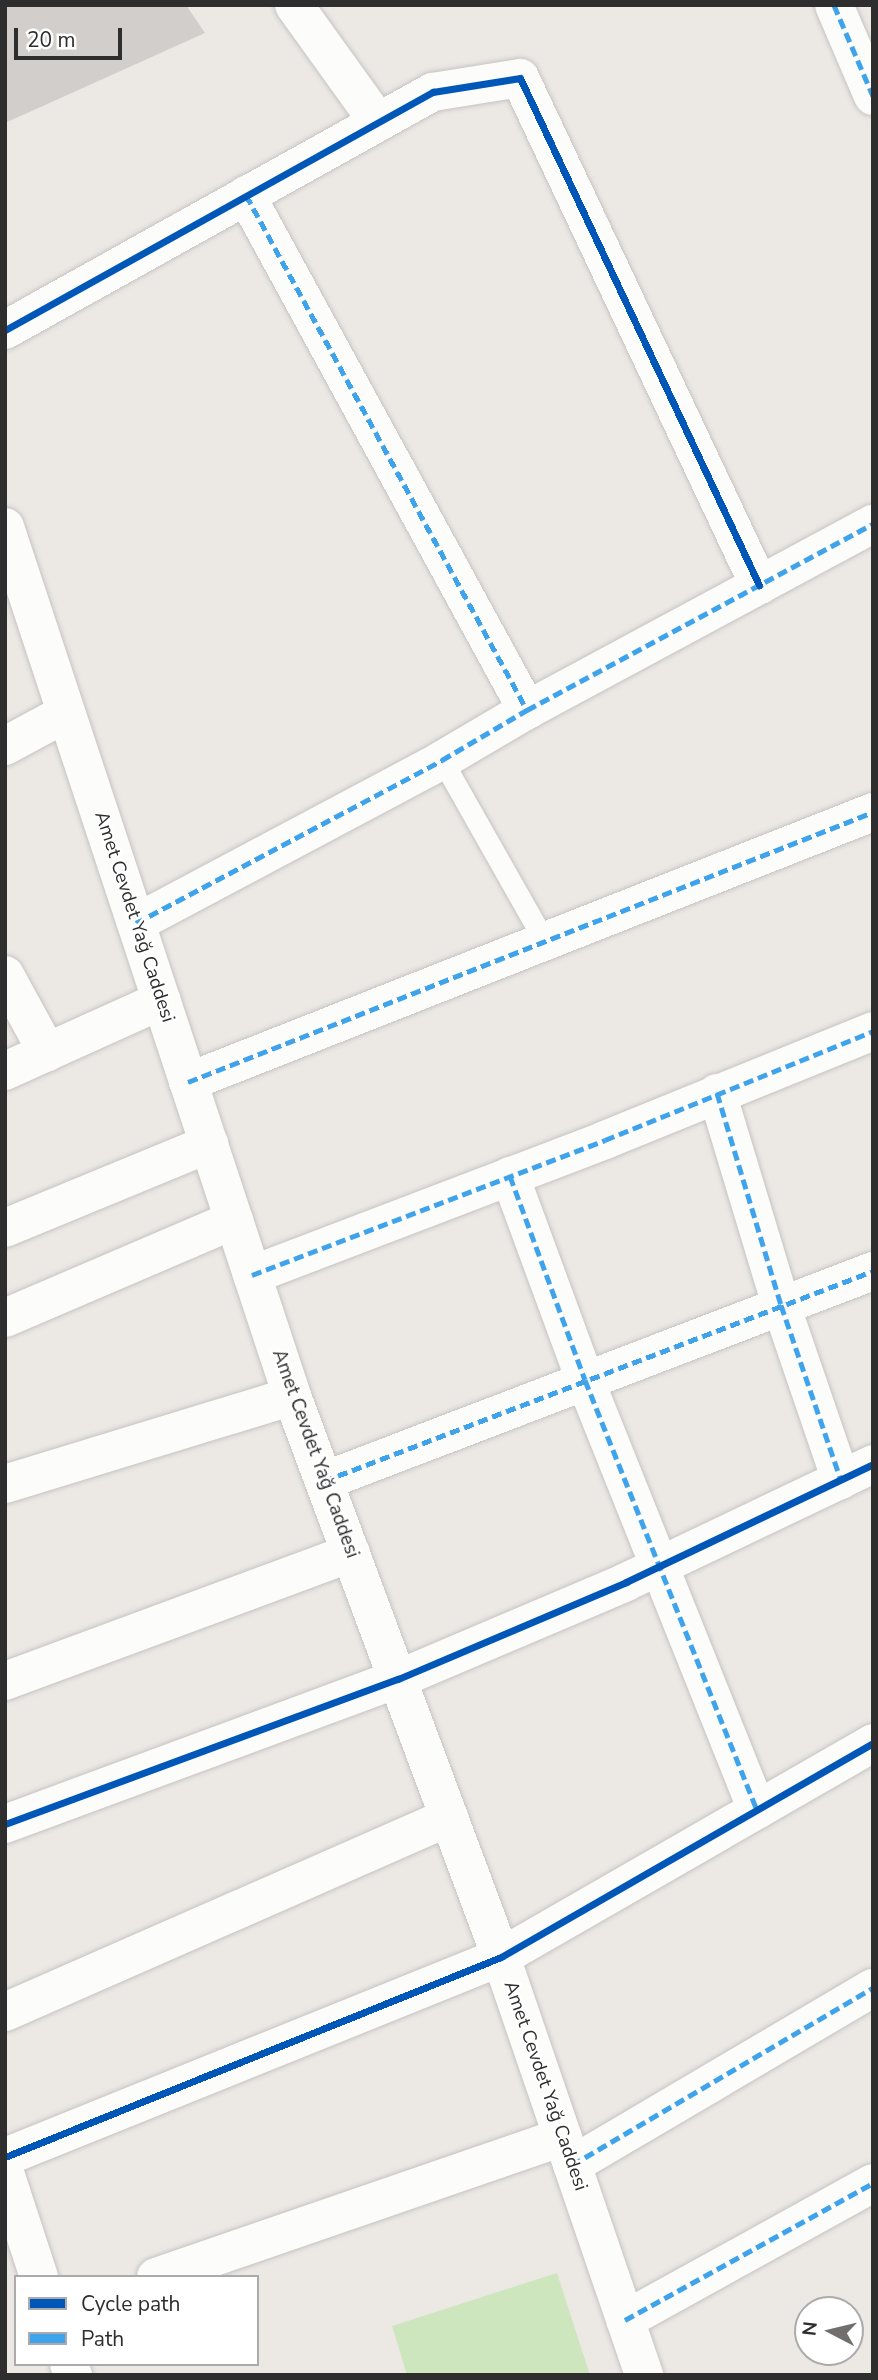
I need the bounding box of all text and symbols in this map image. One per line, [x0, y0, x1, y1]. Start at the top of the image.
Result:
scale bar [18, 14, 126, 58]
text: 20 m [27, 26, 76, 54]
street label: Amet Cevdet Yağ Caddesi [89, 809, 179, 1025]
street label: Amet Cevdet Yağ Caddesi [267, 1346, 363, 1562]
street label: Amet Cevdet Yağ Caddesi [498, 1978, 592, 2194]
legend [14, 2275, 259, 2366]
text: Cycle path [81, 2290, 180, 2318]
north arrow [794, 2296, 864, 2366]
text: N [796, 2320, 824, 2337]
text: Path [81, 2325, 124, 2353]

